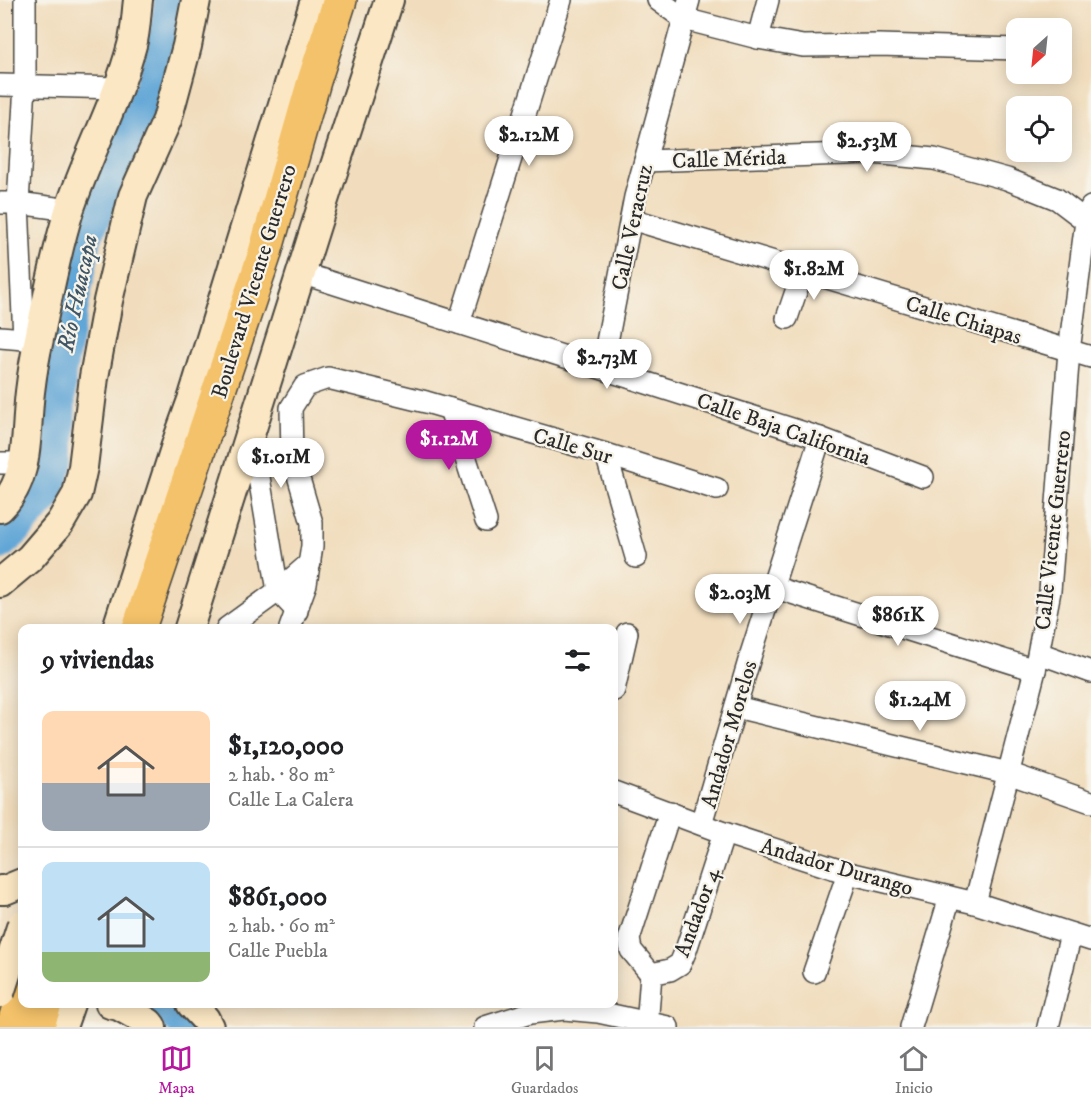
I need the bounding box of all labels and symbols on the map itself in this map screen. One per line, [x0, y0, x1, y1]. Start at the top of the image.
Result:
north arrow [1006, 18, 1072, 84]
pin: $2.12M [480, 116, 578, 167]
pin: $2.53M [818, 122, 916, 173]
street label: Calle Mérida [672, 144, 787, 175]
street label: Boulevard Vicente Guerrero [206, 161, 303, 402]
street label: Calle Veracruz [606, 161, 659, 293]
water label: Río Huacapa [51, 232, 105, 356]
pin: $1.82M [765, 250, 863, 301]
street label: Calle Chiapas [902, 290, 1025, 351]
pin: $2.73M [558, 339, 656, 390]
street label: Calle Baja California [693, 387, 875, 472]
pin: $1.12M [400, 420, 498, 471]
street label: Calle Sur [530, 422, 616, 471]
street label: Calle Vicente Guerrero [1030, 429, 1077, 631]
pin: $1.01M [232, 438, 330, 489]
pin: $2.03M [691, 574, 789, 625]
pin: $861K [856, 596, 940, 647]
street label: Andador Morelos [695, 657, 763, 811]
pin: $1.24M [871, 681, 969, 732]
street label: Andador Durango [757, 833, 916, 902]
street label: Andador 4 [669, 863, 726, 961]

